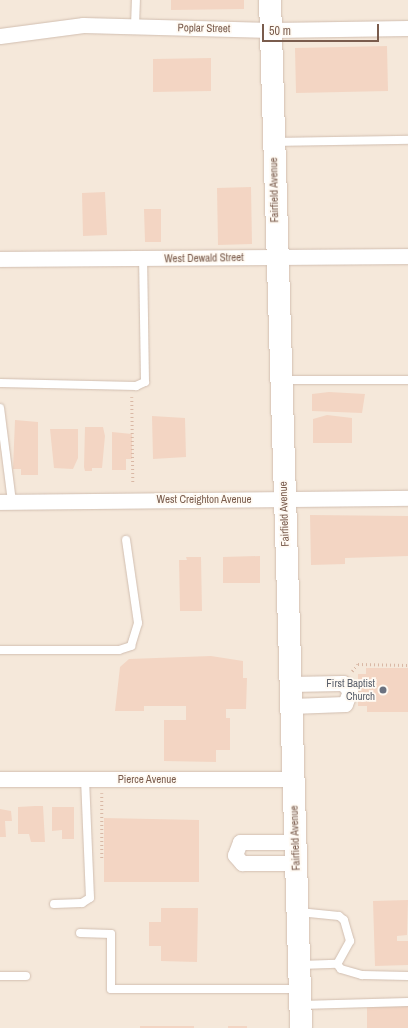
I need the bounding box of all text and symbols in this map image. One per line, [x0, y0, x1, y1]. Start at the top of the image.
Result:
scale bar [264, 16, 381, 42]
street label: Poplar Street [178, 21, 230, 35]
text: 50 m [269, 23, 291, 39]
street label: Fairfield Avenue [267, 157, 281, 223]
street label: West Dewald Street [164, 251, 244, 265]
street label: Fairfield Avenue [276, 481, 292, 547]
street label: West Creighton Avenue [156, 492, 252, 506]
place label: First Baptist Church [326, 677, 375, 703]
marker: First Baptist Church [378, 685, 388, 695]
street label: Pierce Avenue [117, 772, 177, 786]
street label: Fairfield Avenue [287, 805, 303, 871]

